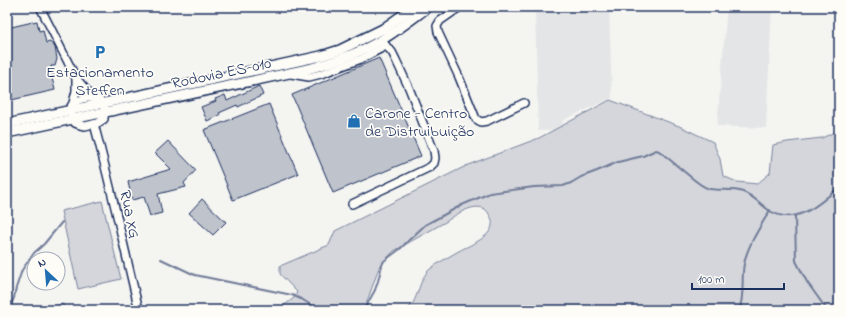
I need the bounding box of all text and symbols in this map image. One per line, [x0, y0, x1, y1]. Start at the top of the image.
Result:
parking icon: Estacionamento Steffen [92, 44, 108, 60]
street label: Rodovia ES-010 [169, 52, 273, 96]
place label: Estacionamento Steffen [46, 61, 154, 103]
place label: Carone - Centro de Distruibuição [365, 102, 474, 144]
shop icon: Carone - Centro de Distruibuição [346, 113, 362, 129]
street label: Rua XG [112, 188, 146, 241]
north arrow [26, 251, 66, 291]
text: N [35, 254, 49, 272]
scale bar [692, 265, 784, 291]
text: 100 m [698, 271, 725, 289]

